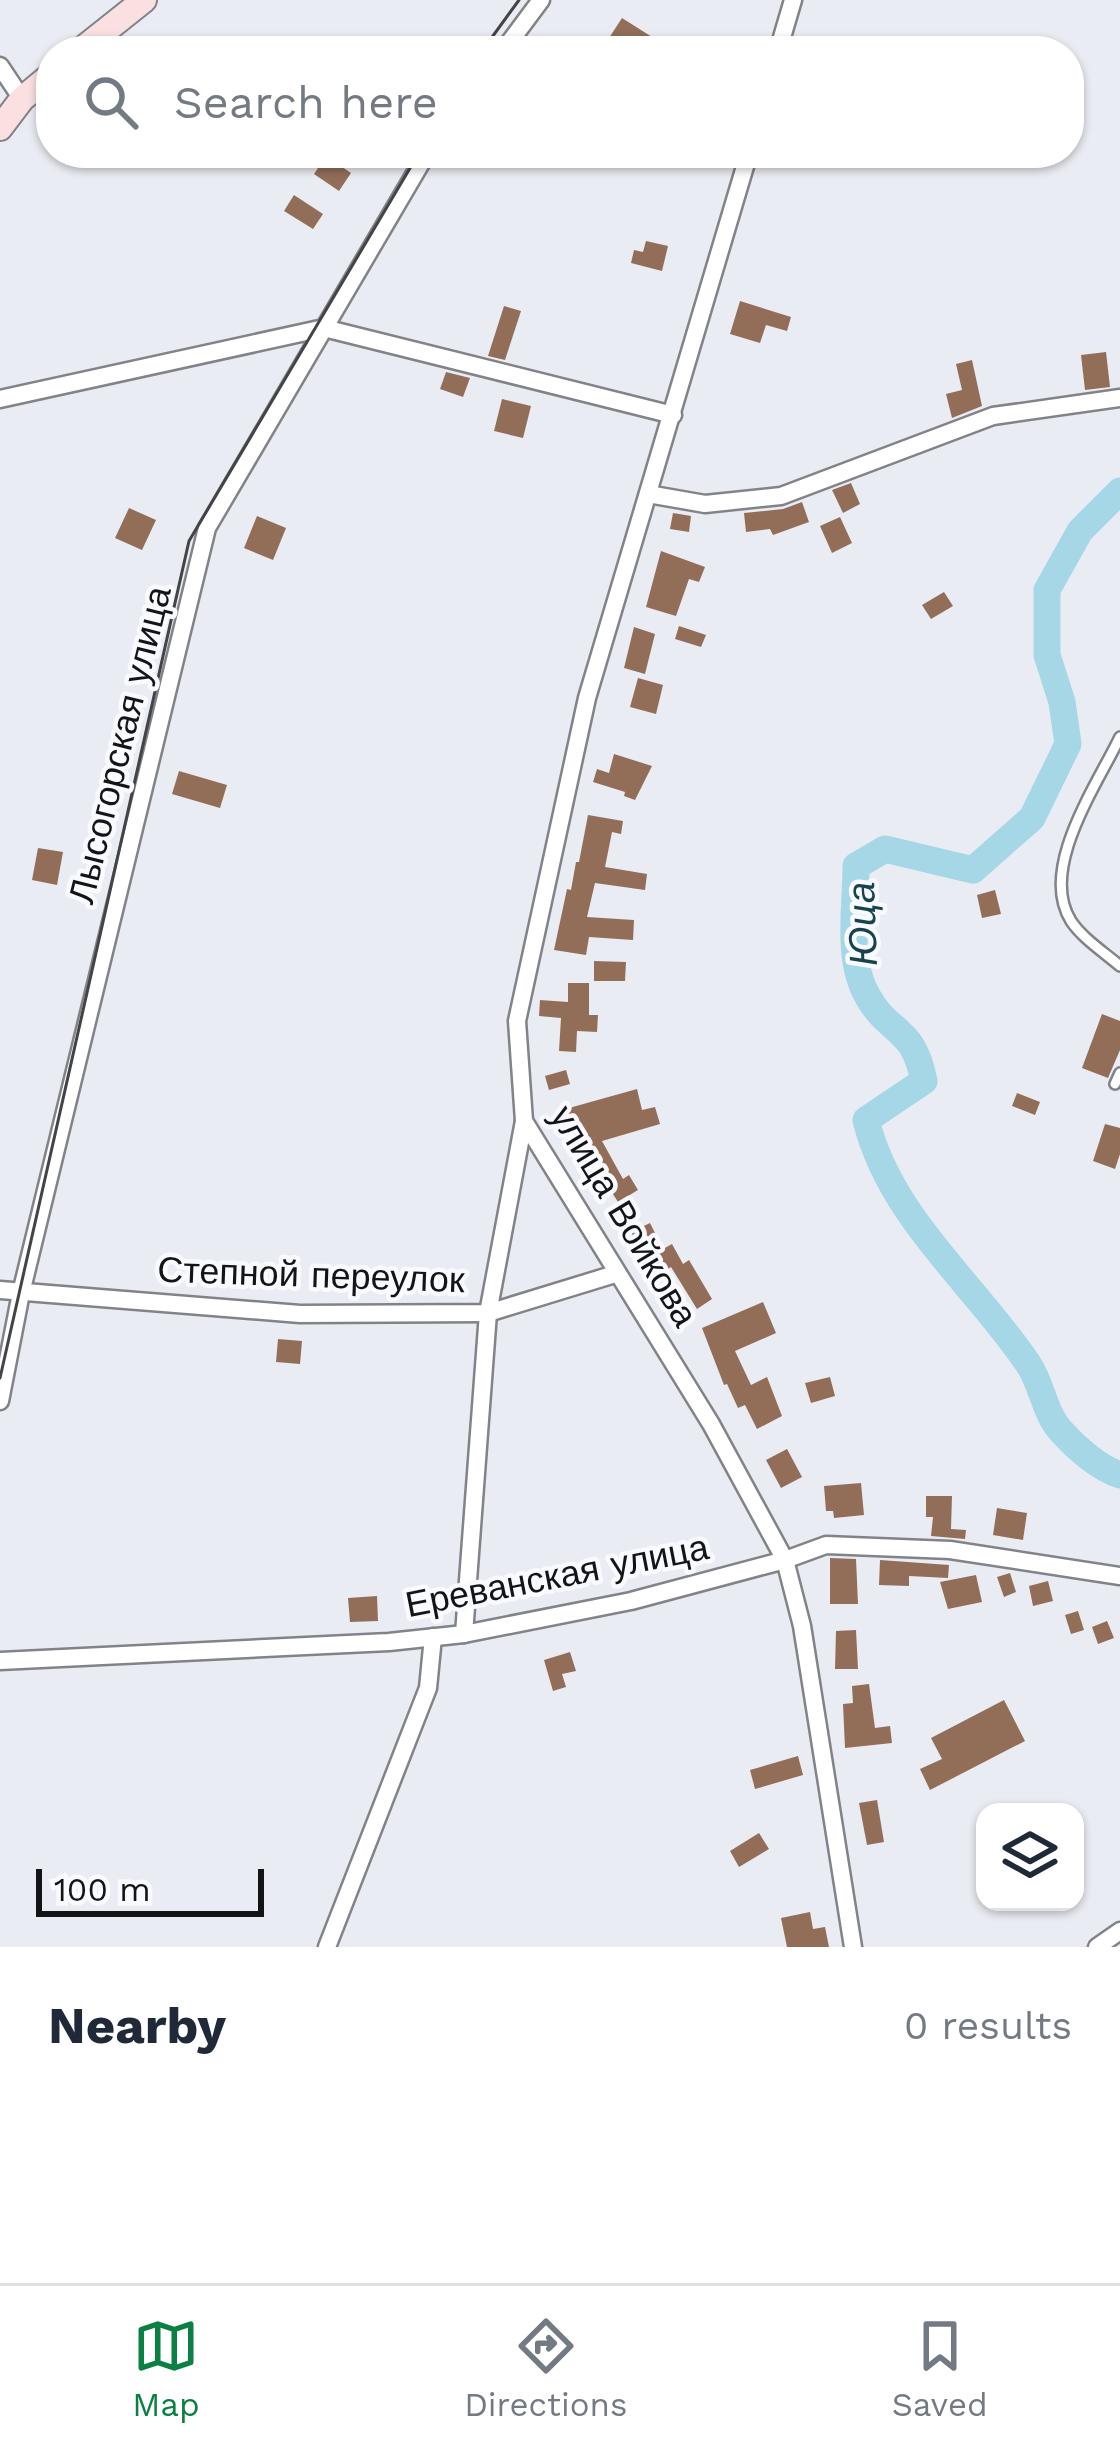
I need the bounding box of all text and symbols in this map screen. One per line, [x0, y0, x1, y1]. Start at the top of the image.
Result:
search box [36, 36, 1084, 168]
icon: search [78, 69, 144, 135]
text: Search here [174, 76, 438, 129]
street label: Лысогорская улица [60, 581, 180, 908]
water label: Юца [838, 881, 886, 967]
street label: улица Войкова [542, 1098, 707, 1335]
street label: Степной переулок [157, 1249, 466, 1301]
street label: Ереванская улица [402, 1526, 713, 1626]
map controls [976, 1803, 1084, 1911]
button: layers [976, 1803, 1084, 1911]
scale bar [36, 1863, 264, 1916]
text: 100 m [54, 1870, 151, 1909]
text: Nearby [48, 1996, 226, 2055]
text: 0 results [904, 2003, 1072, 2048]
tab: Map [132, 2313, 200, 2424]
tab: Directions [464, 2313, 627, 2424]
tab: Saved [892, 2313, 988, 2424]

